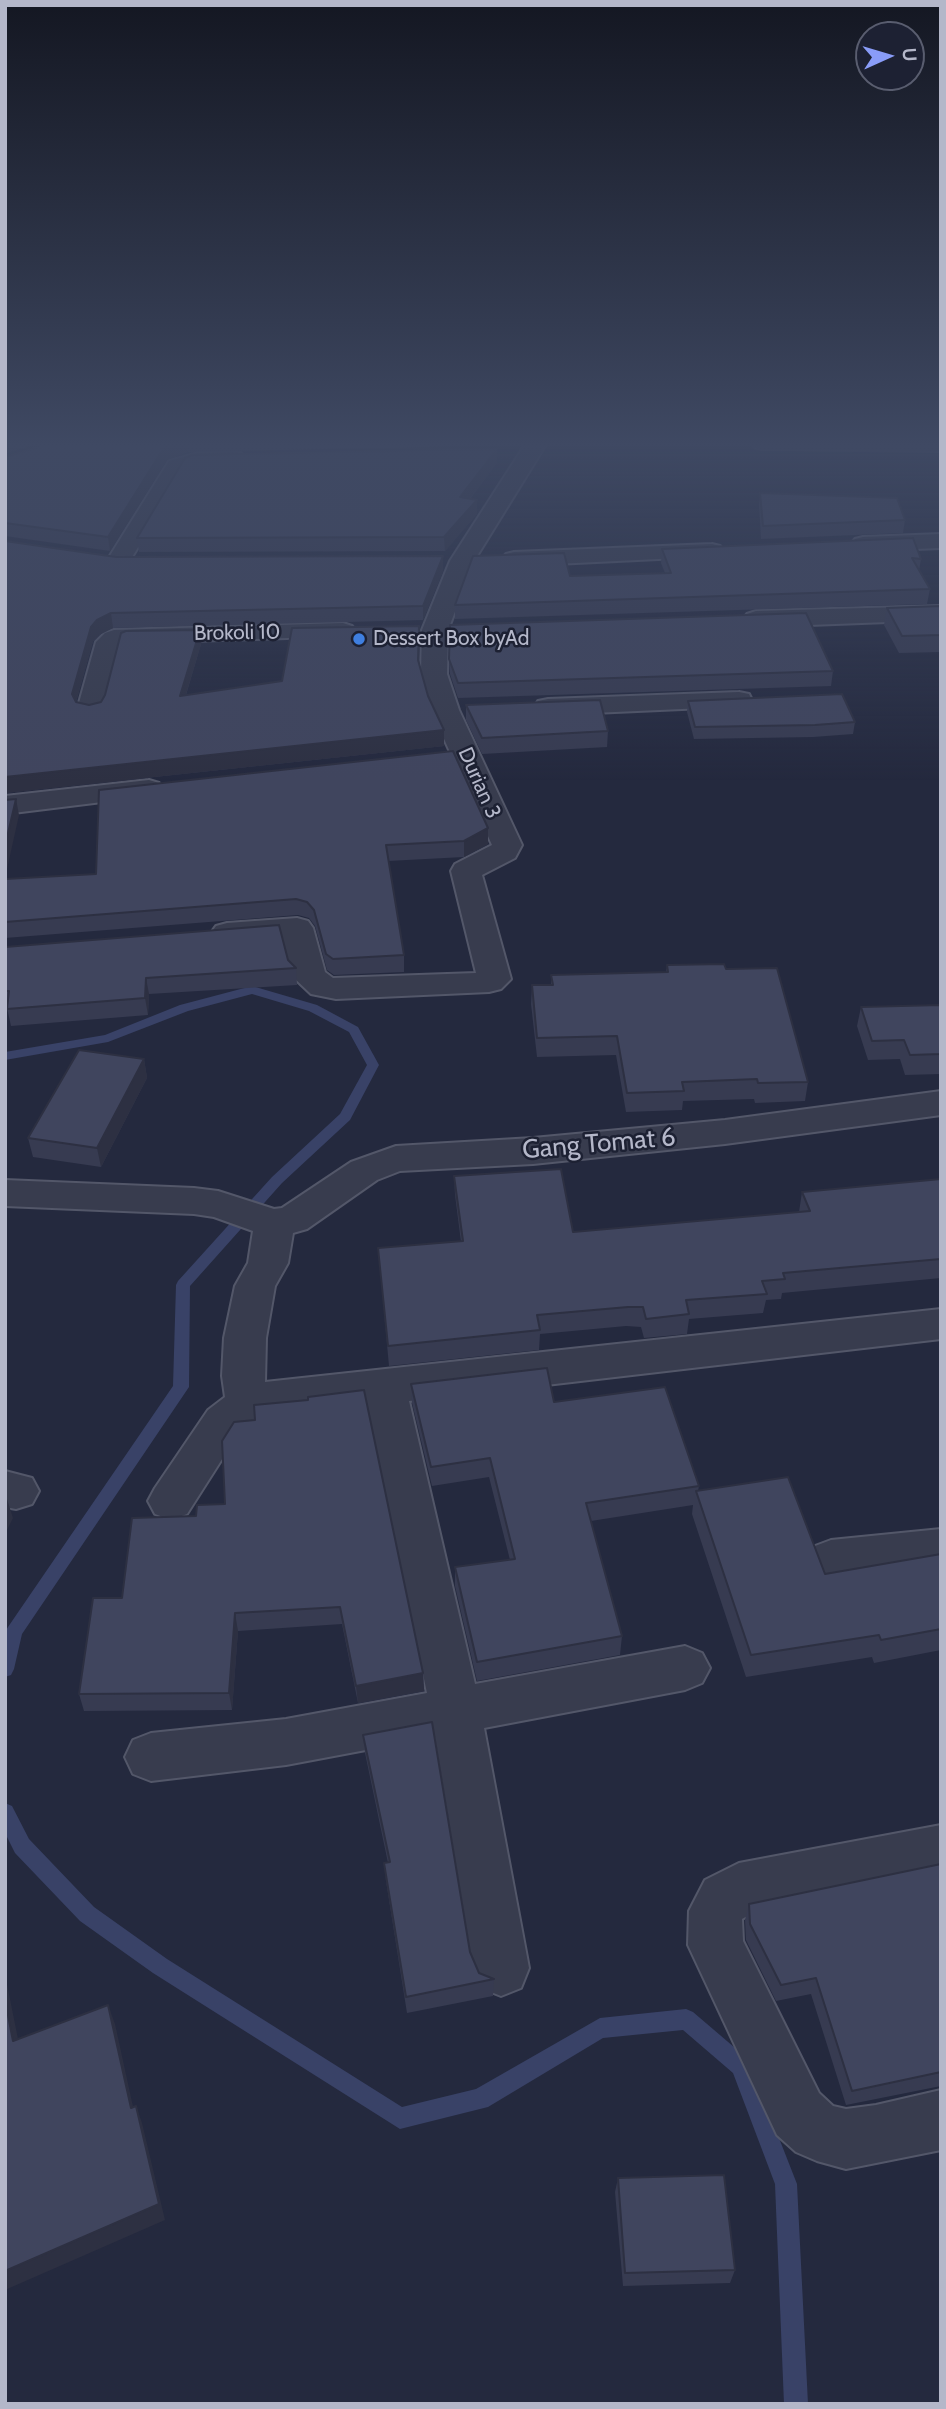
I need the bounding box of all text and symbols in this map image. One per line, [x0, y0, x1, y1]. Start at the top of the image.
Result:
north arrow [855, 21, 925, 91]
text: U [898, 47, 921, 62]
street label: Brokoli 10 [194, 620, 280, 646]
place label: Dessert Box byAd [373, 626, 529, 652]
marker: Dessert Box byAd [351, 631, 367, 647]
street label: Durian 3 [452, 744, 506, 822]
street label: Gang Tomat 6 [521, 1122, 677, 1166]

